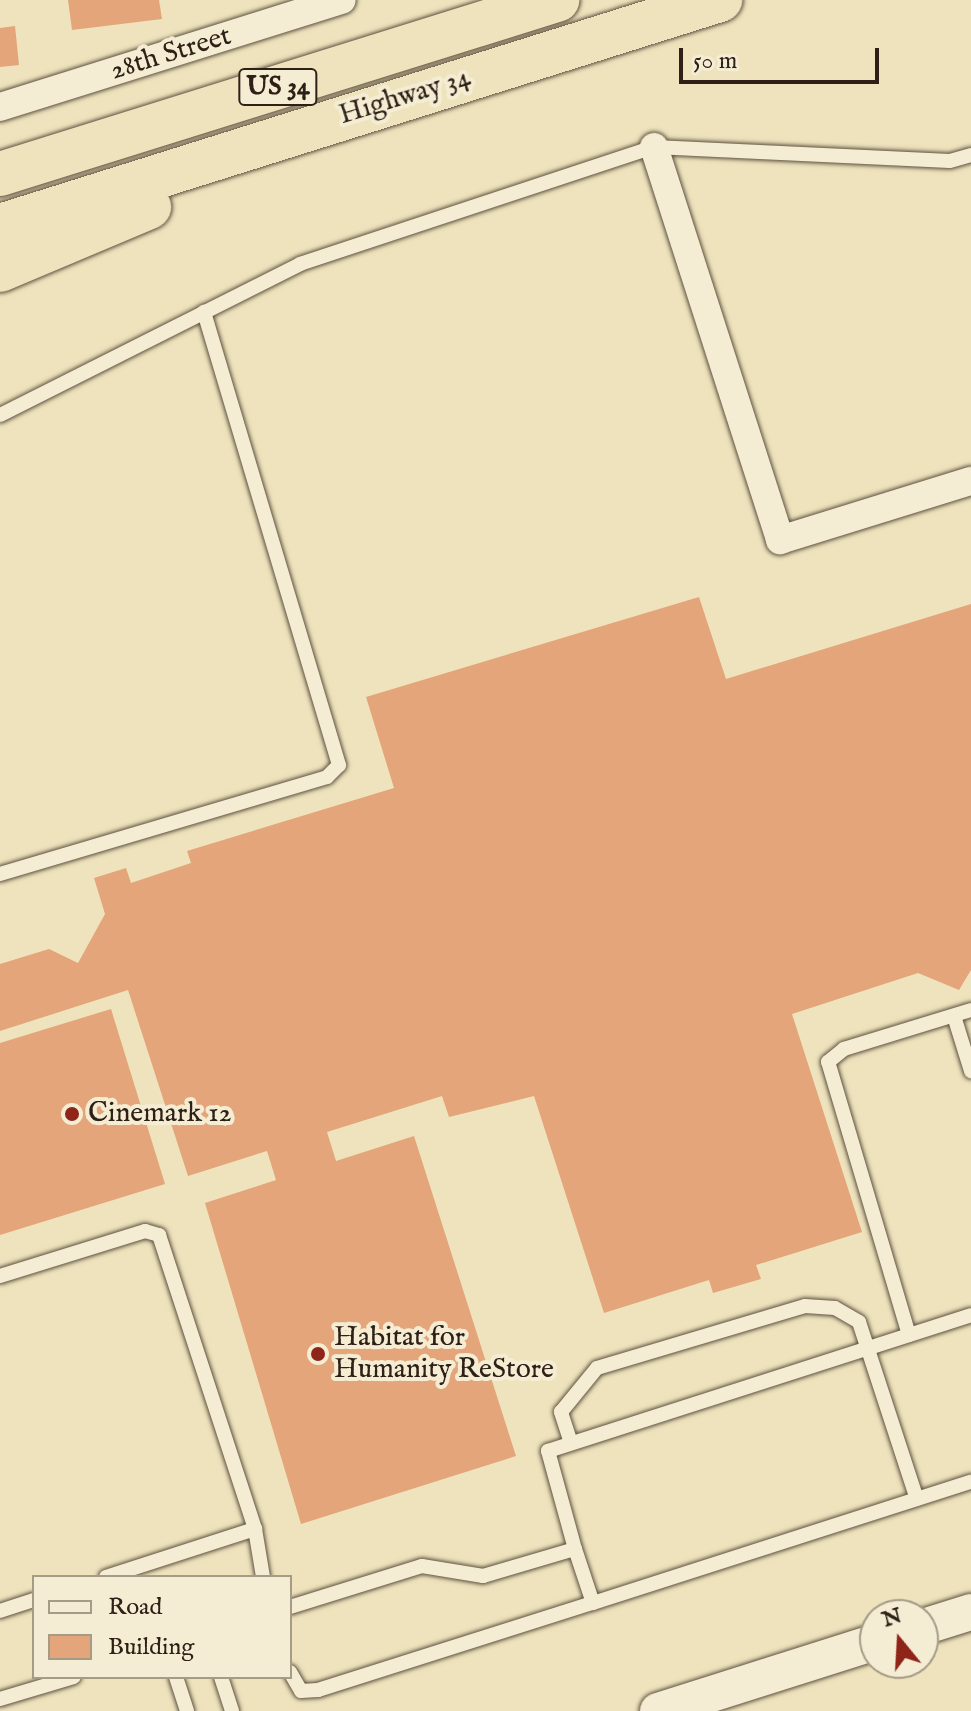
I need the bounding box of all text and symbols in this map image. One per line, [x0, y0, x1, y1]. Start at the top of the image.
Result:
street label: 28th Street [107, 20, 235, 88]
scale bar [683, 32, 883, 82]
text: 50 m [693, 46, 737, 77]
street label: Highway 34 [335, 61, 475, 133]
road number: US 34 [238, 65, 318, 109]
place label: Cinemark 12 [88, 1097, 232, 1131]
marker: Cinemark 12 [63, 1105, 81, 1123]
place label: Habitat for Humanity ReStore [334, 1321, 554, 1387]
marker: Habitat for Humanity ReStore [309, 1345, 327, 1363]
legend [32, 1575, 292, 1679]
text: Road [108, 1592, 162, 1623]
north arrow [859, 1599, 939, 1679]
text: N [879, 1602, 906, 1634]
text: Building [108, 1632, 194, 1663]

